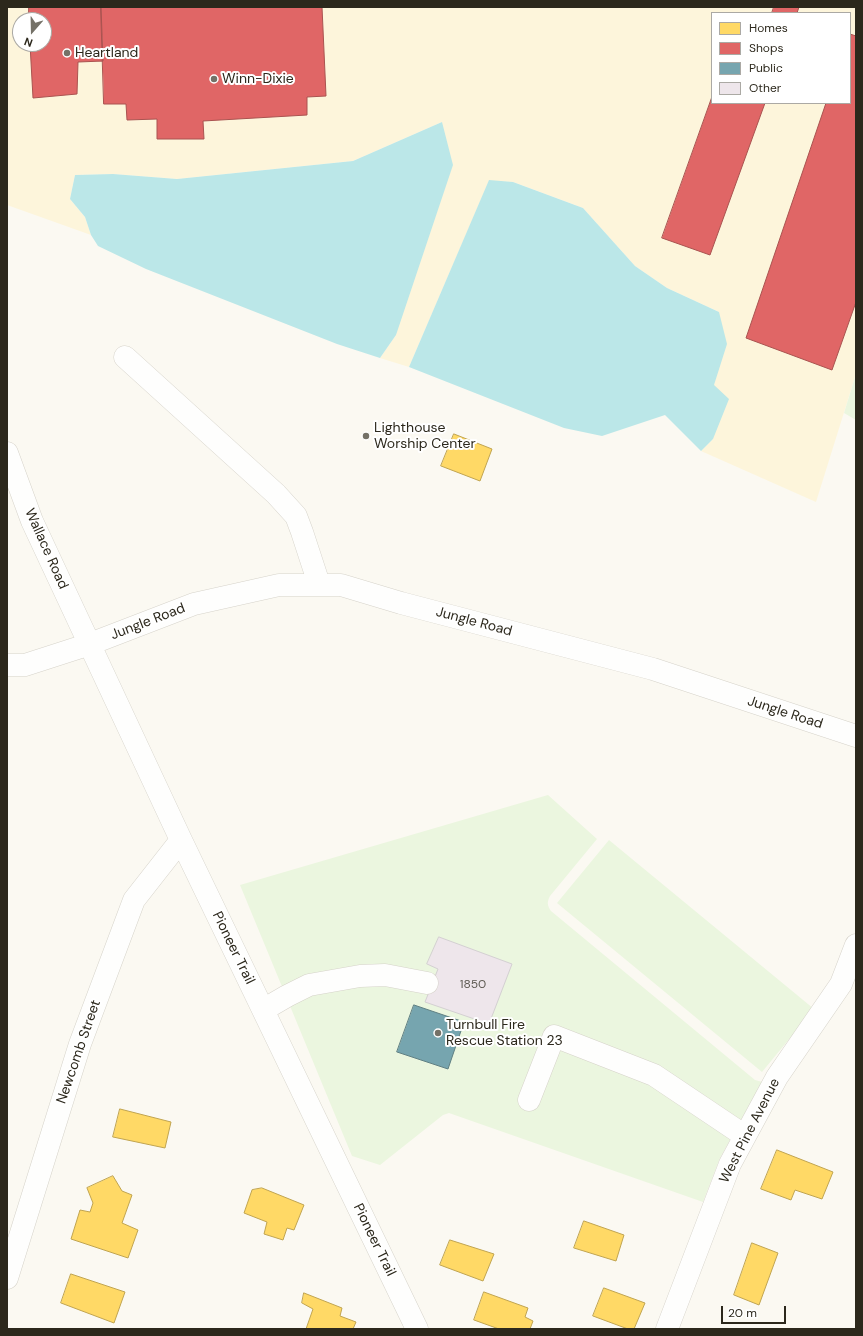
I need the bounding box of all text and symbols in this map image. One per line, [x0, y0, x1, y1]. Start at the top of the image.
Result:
north arrow [12, 12, 52, 52]
legend [711, 12, 851, 104]
text: Homes [749, 20, 788, 36]
text: N [22, 34, 34, 50]
text: Shops [749, 40, 784, 56]
place label: Heartland [75, 45, 138, 61]
marker: Heartland [62, 48, 72, 58]
text: Public [749, 60, 783, 76]
place label: Winn-Dixie [222, 71, 294, 87]
marker: Winn-Dixie [209, 74, 219, 84]
text: Other [749, 80, 781, 96]
place label: Lighthouse Worship Center [374, 420, 476, 452]
marker: Lighthouse Worship Center [361, 431, 371, 441]
street label: Wallace Road [21, 506, 71, 592]
street label: Jungle Road [108, 600, 188, 644]
street label: Jungle Road [434, 604, 514, 640]
street label: Jungle Road [745, 693, 825, 733]
street label: Pioneer Trail [208, 909, 258, 987]
house number: 1850 [460, 978, 486, 992]
street label: Newcomb Street [53, 998, 105, 1106]
place label: Turnbull Fire Rescue Station 23 [446, 1017, 563, 1050]
marker: Turnbull Fire Rescue Station 23 [433, 1028, 443, 1038]
street label: West Pine Avenue [716, 1076, 784, 1186]
street label: Pioneer Trail [349, 1201, 399, 1279]
scale bar [723, 1298, 788, 1324]
text: 20 m [728, 1305, 757, 1321]

